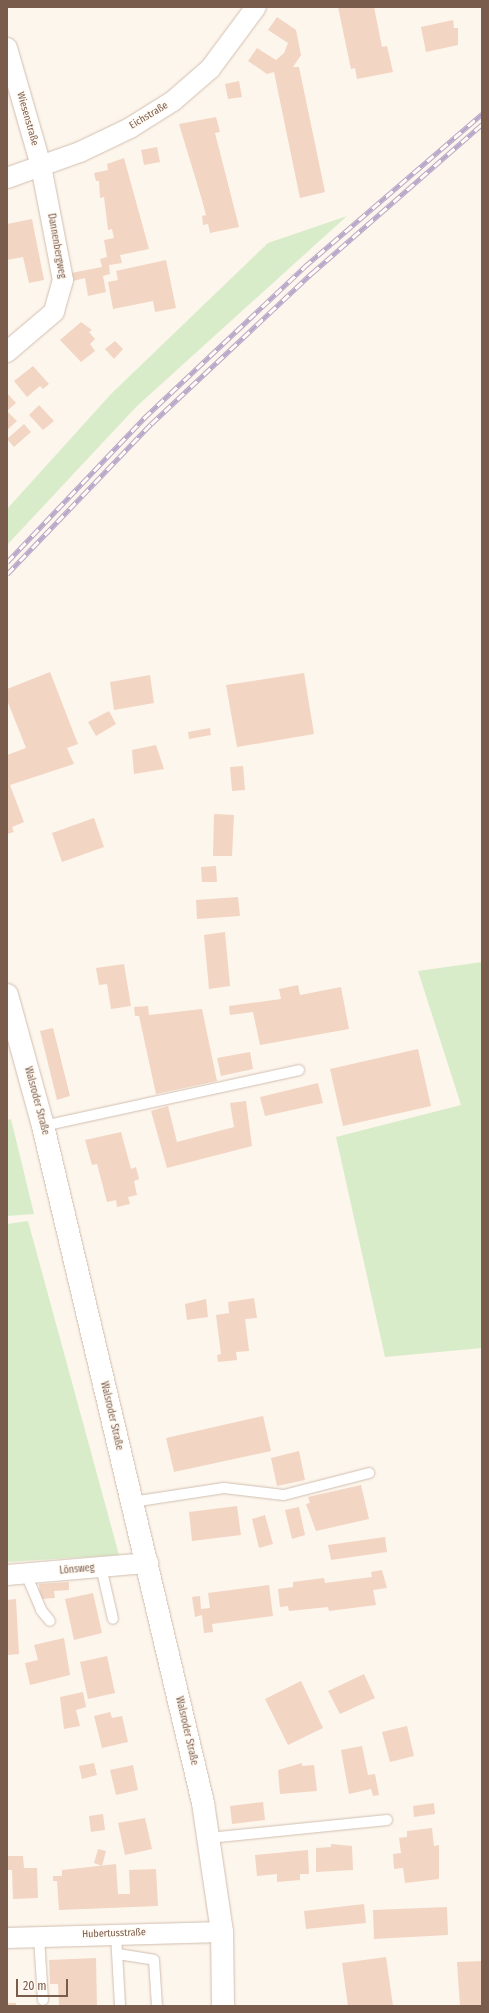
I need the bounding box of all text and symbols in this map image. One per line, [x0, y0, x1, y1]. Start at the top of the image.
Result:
street label: Wiesenstraße [14, 91, 40, 147]
street label: Eichstraße [128, 100, 170, 132]
street label: Dannenbergweg [44, 213, 68, 279]
street label: Walsroder Straße [21, 1066, 51, 1136]
street label: Walsroder Straße [97, 1380, 125, 1452]
street label: Lönsweg [59, 1562, 95, 1578]
street label: Walsroder Straße [172, 1695, 200, 1767]
street label: Hubertusstraße [82, 1927, 146, 1941]
scale bar [18, 1971, 70, 1997]
text: 20 m [23, 1979, 47, 1993]

